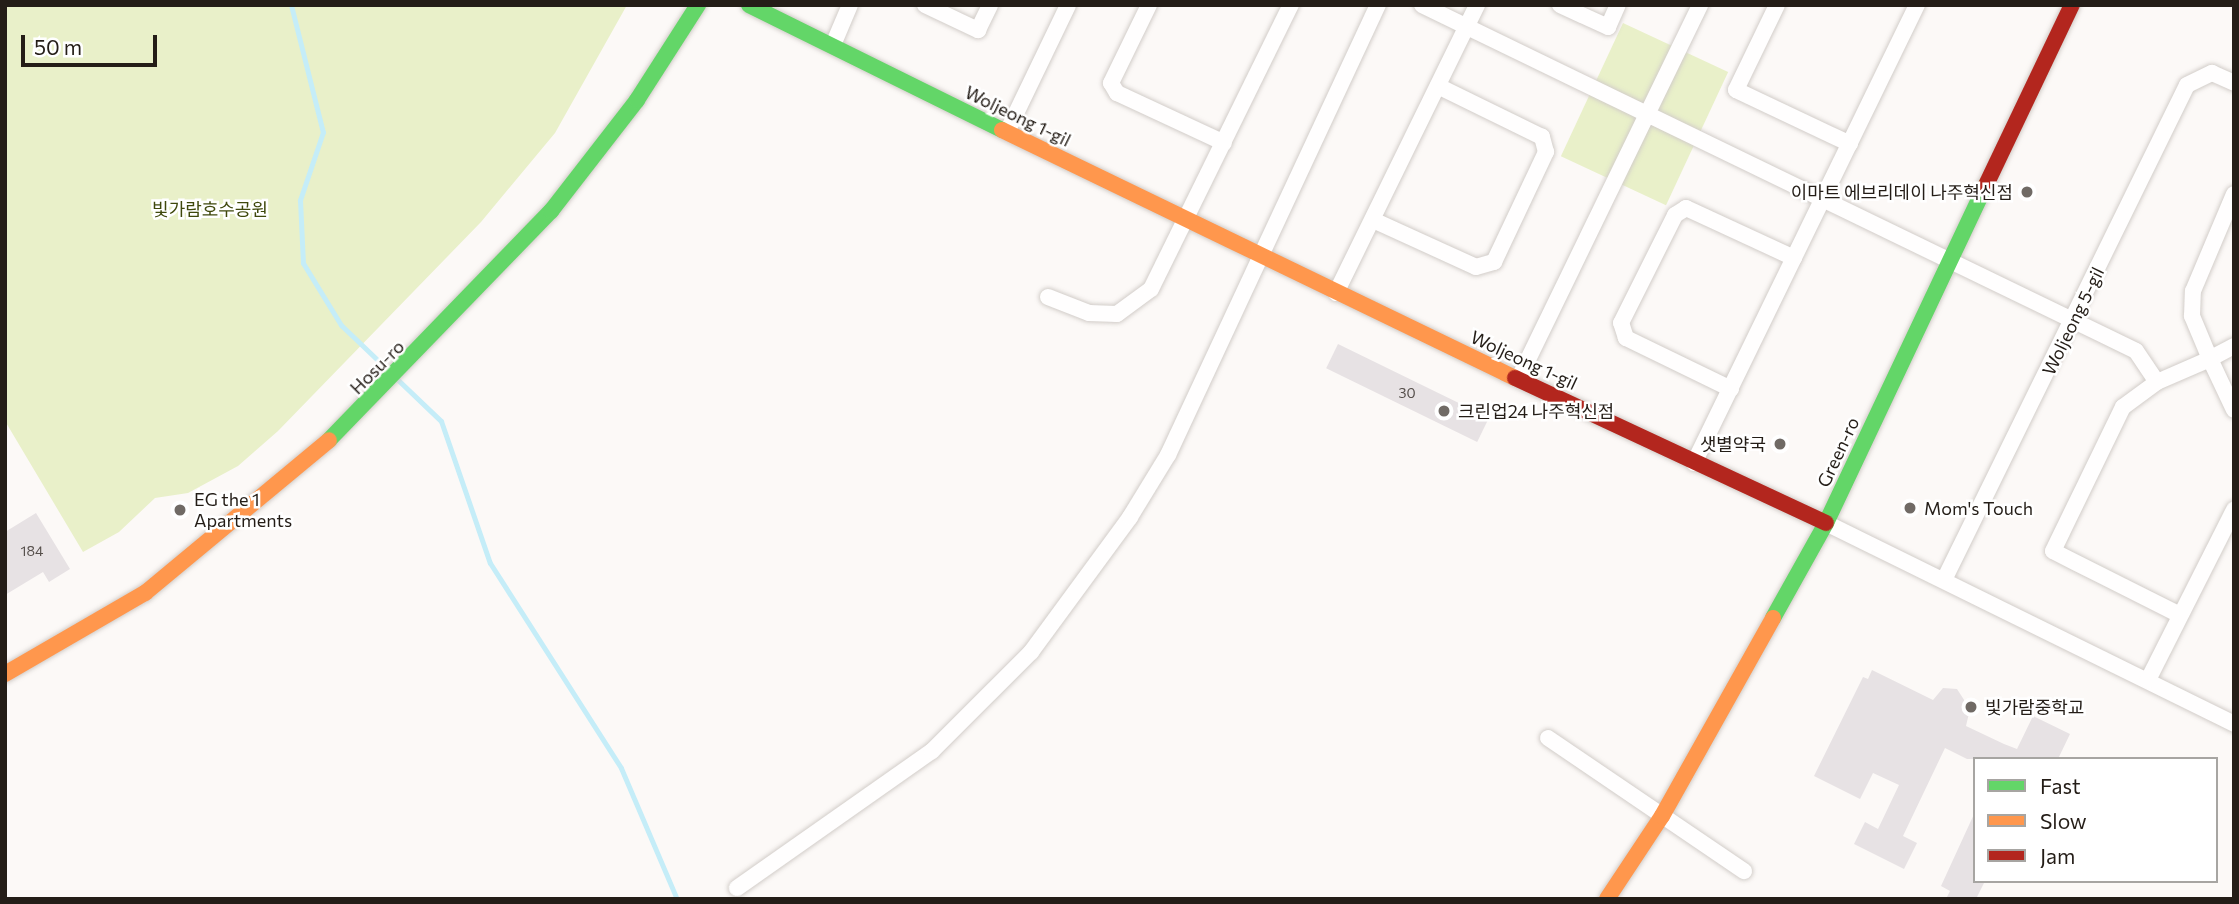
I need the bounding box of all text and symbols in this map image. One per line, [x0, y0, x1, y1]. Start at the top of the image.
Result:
scale bar [24, 21, 161, 65]
text: 50 m [34, 34, 82, 59]
street label: Woljeong 1-gil [962, 81, 1074, 151]
place label: 이마트 에브리데이 나주혁신점 [1791, 181, 2013, 203]
marker: 이마트 에브리데이 나주혁신점 [2019, 184, 2035, 200]
park label: 빛가람호수공원 [152, 198, 268, 220]
street label: Woljeong 5-gil [2037, 263, 2109, 379]
street label: Woljeong 1-gil [1467, 326, 1581, 394]
street label: Hosu-ro [345, 335, 409, 399]
house number: 30 [1398, 385, 1416, 401]
place label: 크린업24 나주혁신점 [1458, 400, 1614, 422]
marker: 크린업24 나주혁신점 [1436, 403, 1452, 419]
street label: Green-ro [1812, 414, 1864, 490]
place label: 샛별약국 [1700, 433, 1766, 455]
marker: 샛별약국 [1772, 436, 1788, 452]
place label: EG the 1 Apartments [194, 489, 292, 532]
place label: Mom's Touch [1924, 497, 2033, 519]
marker: Mom's Touch [1902, 500, 1918, 516]
marker: EG the 1 Apartments [172, 502, 188, 518]
house number: 184 [21, 543, 43, 559]
place label: 빛가람중학교 [1985, 696, 2084, 718]
marker: 빛가람중학교 [1963, 699, 1979, 715]
legend [1973, 757, 2218, 883]
text: Fast [2040, 773, 2081, 798]
text: Slow [2040, 808, 2087, 833]
text: Jam [2040, 843, 2075, 868]

